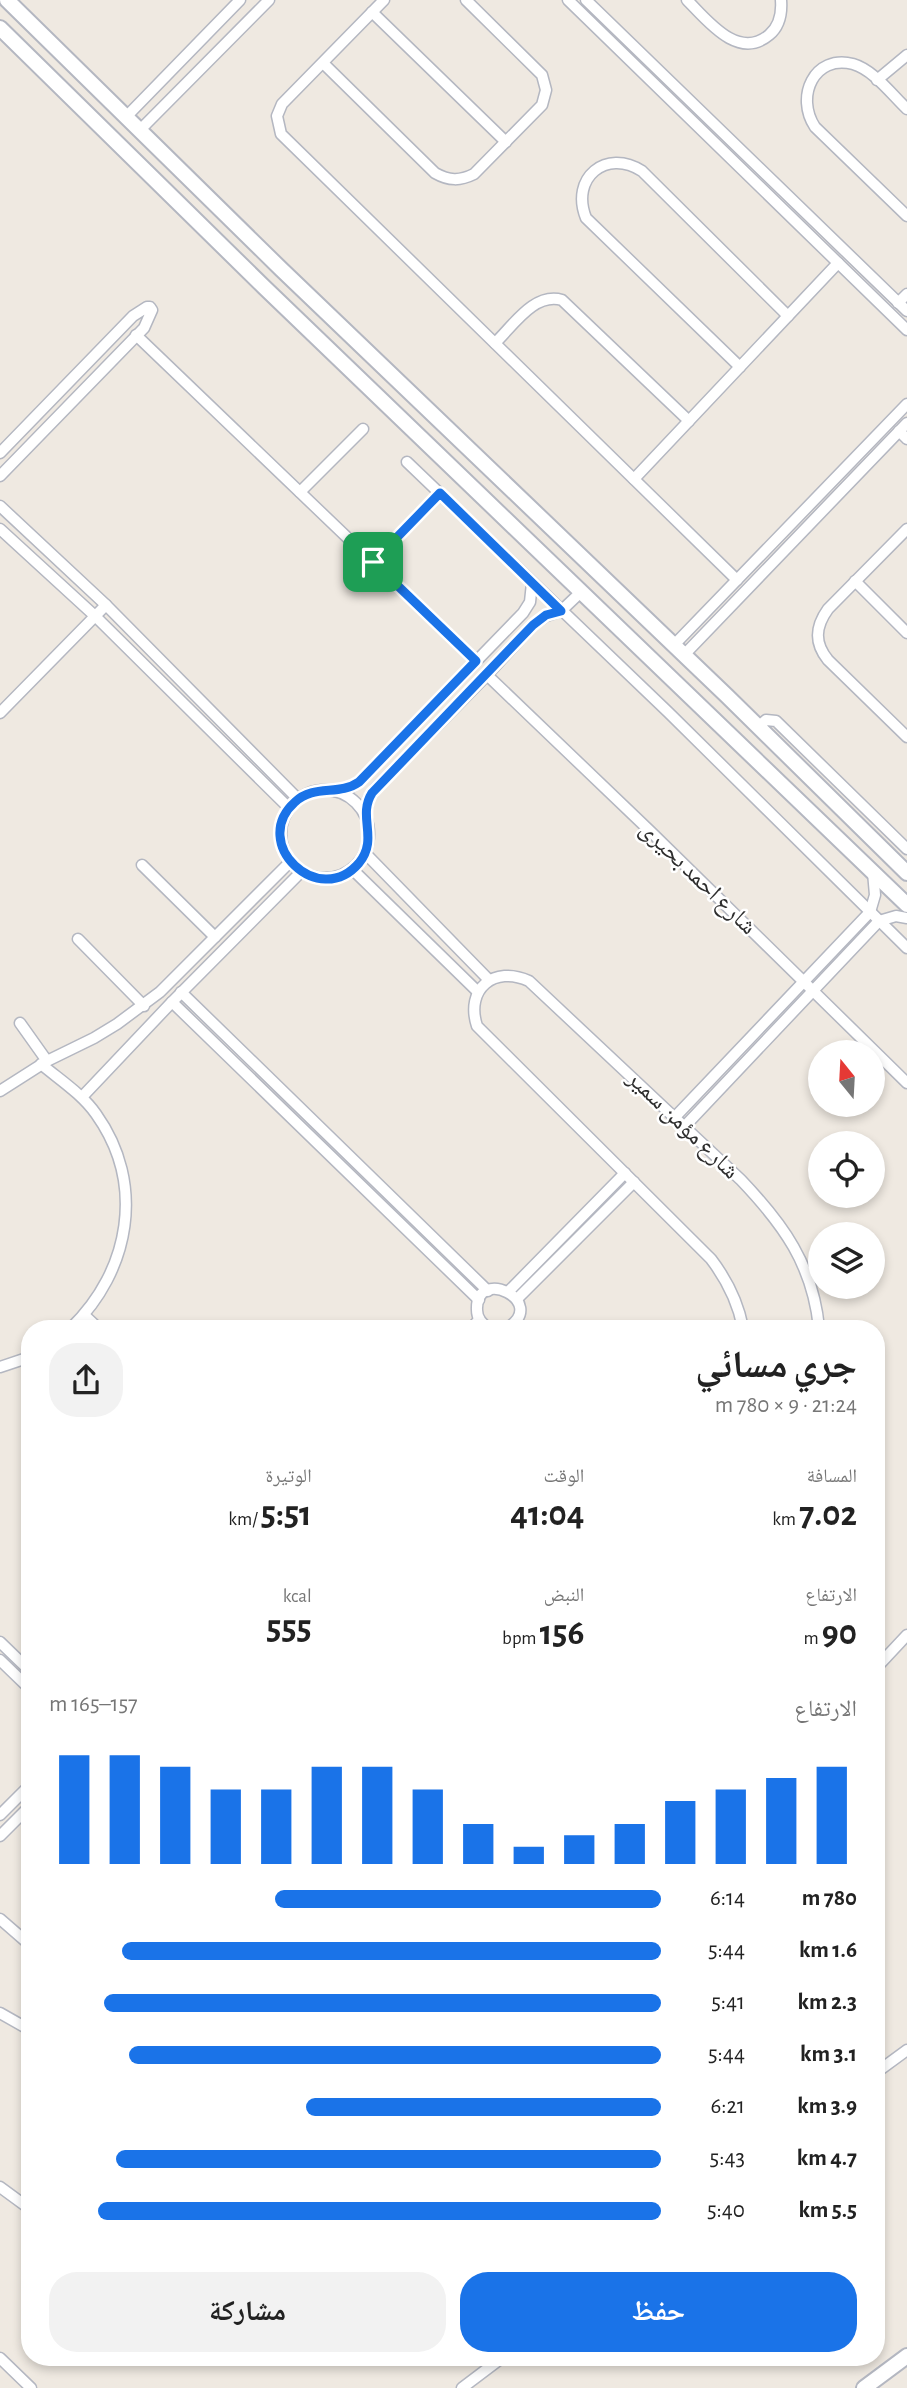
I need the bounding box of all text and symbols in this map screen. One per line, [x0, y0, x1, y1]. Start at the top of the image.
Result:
pin [343, 532, 403, 592]
icon: arrive [354, 543, 392, 581]
street label: شارع احمد بحيرى [634, 817, 761, 941]
north arrow [808, 1040, 886, 1116]
map controls [808, 1040, 885, 1299]
street label: شارع مؤمن سمير [620, 1065, 743, 1185]
button: locate [808, 1131, 885, 1208]
button: layers [808, 1222, 885, 1299]
button: share [49, 1343, 123, 1417]
text: جري مسائي [695, 1347, 857, 1385]
text: 21:24 · 9 × 780 m [715, 1394, 857, 1417]
text: الوتيرة [265, 1467, 312, 1486]
text: الوقت [543, 1467, 584, 1486]
text: المسافة [807, 1467, 857, 1486]
text: 5:51 [261, 1497, 312, 1532]
text: 41:04 [510, 1497, 584, 1532]
text: 7.02 [799, 1497, 857, 1532]
text: /km [228, 1510, 261, 1529]
text: km [772, 1510, 799, 1529]
text: النبض [544, 1586, 584, 1605]
text: الارتفاع [805, 1586, 857, 1605]
text: kcal [283, 1587, 312, 1606]
text: 555 [266, 1611, 312, 1646]
text: 156 [540, 1616, 584, 1651]
text: 90 [822, 1616, 857, 1651]
text: bpm [502, 1629, 540, 1648]
text: m [804, 1629, 822, 1648]
text: 157–165 m [49, 1693, 138, 1716]
text: الارتفاع [794, 1698, 857, 1721]
text: 6:14 [710, 1887, 745, 1910]
text: 780 m [802, 1887, 857, 1910]
text: 5:44 [708, 1939, 745, 1962]
text: 1.6 km [799, 1939, 857, 1962]
text: 5:41 [711, 1991, 745, 2014]
text: 2.3 km [798, 1991, 857, 2014]
text: 5:44 [708, 2043, 745, 2066]
text: 3.1 km [800, 2043, 857, 2066]
text: 6:21 [711, 2095, 745, 2118]
text: 3.9 km [797, 2095, 857, 2118]
text: 5:43 [710, 2147, 745, 2170]
text: 4.7 km [797, 2147, 857, 2170]
text: 5:40 [707, 2199, 745, 2222]
text: 5.5 km [798, 2199, 857, 2222]
button: مشاركة [49, 2272, 446, 2352]
button: حفظ [460, 2272, 857, 2352]

